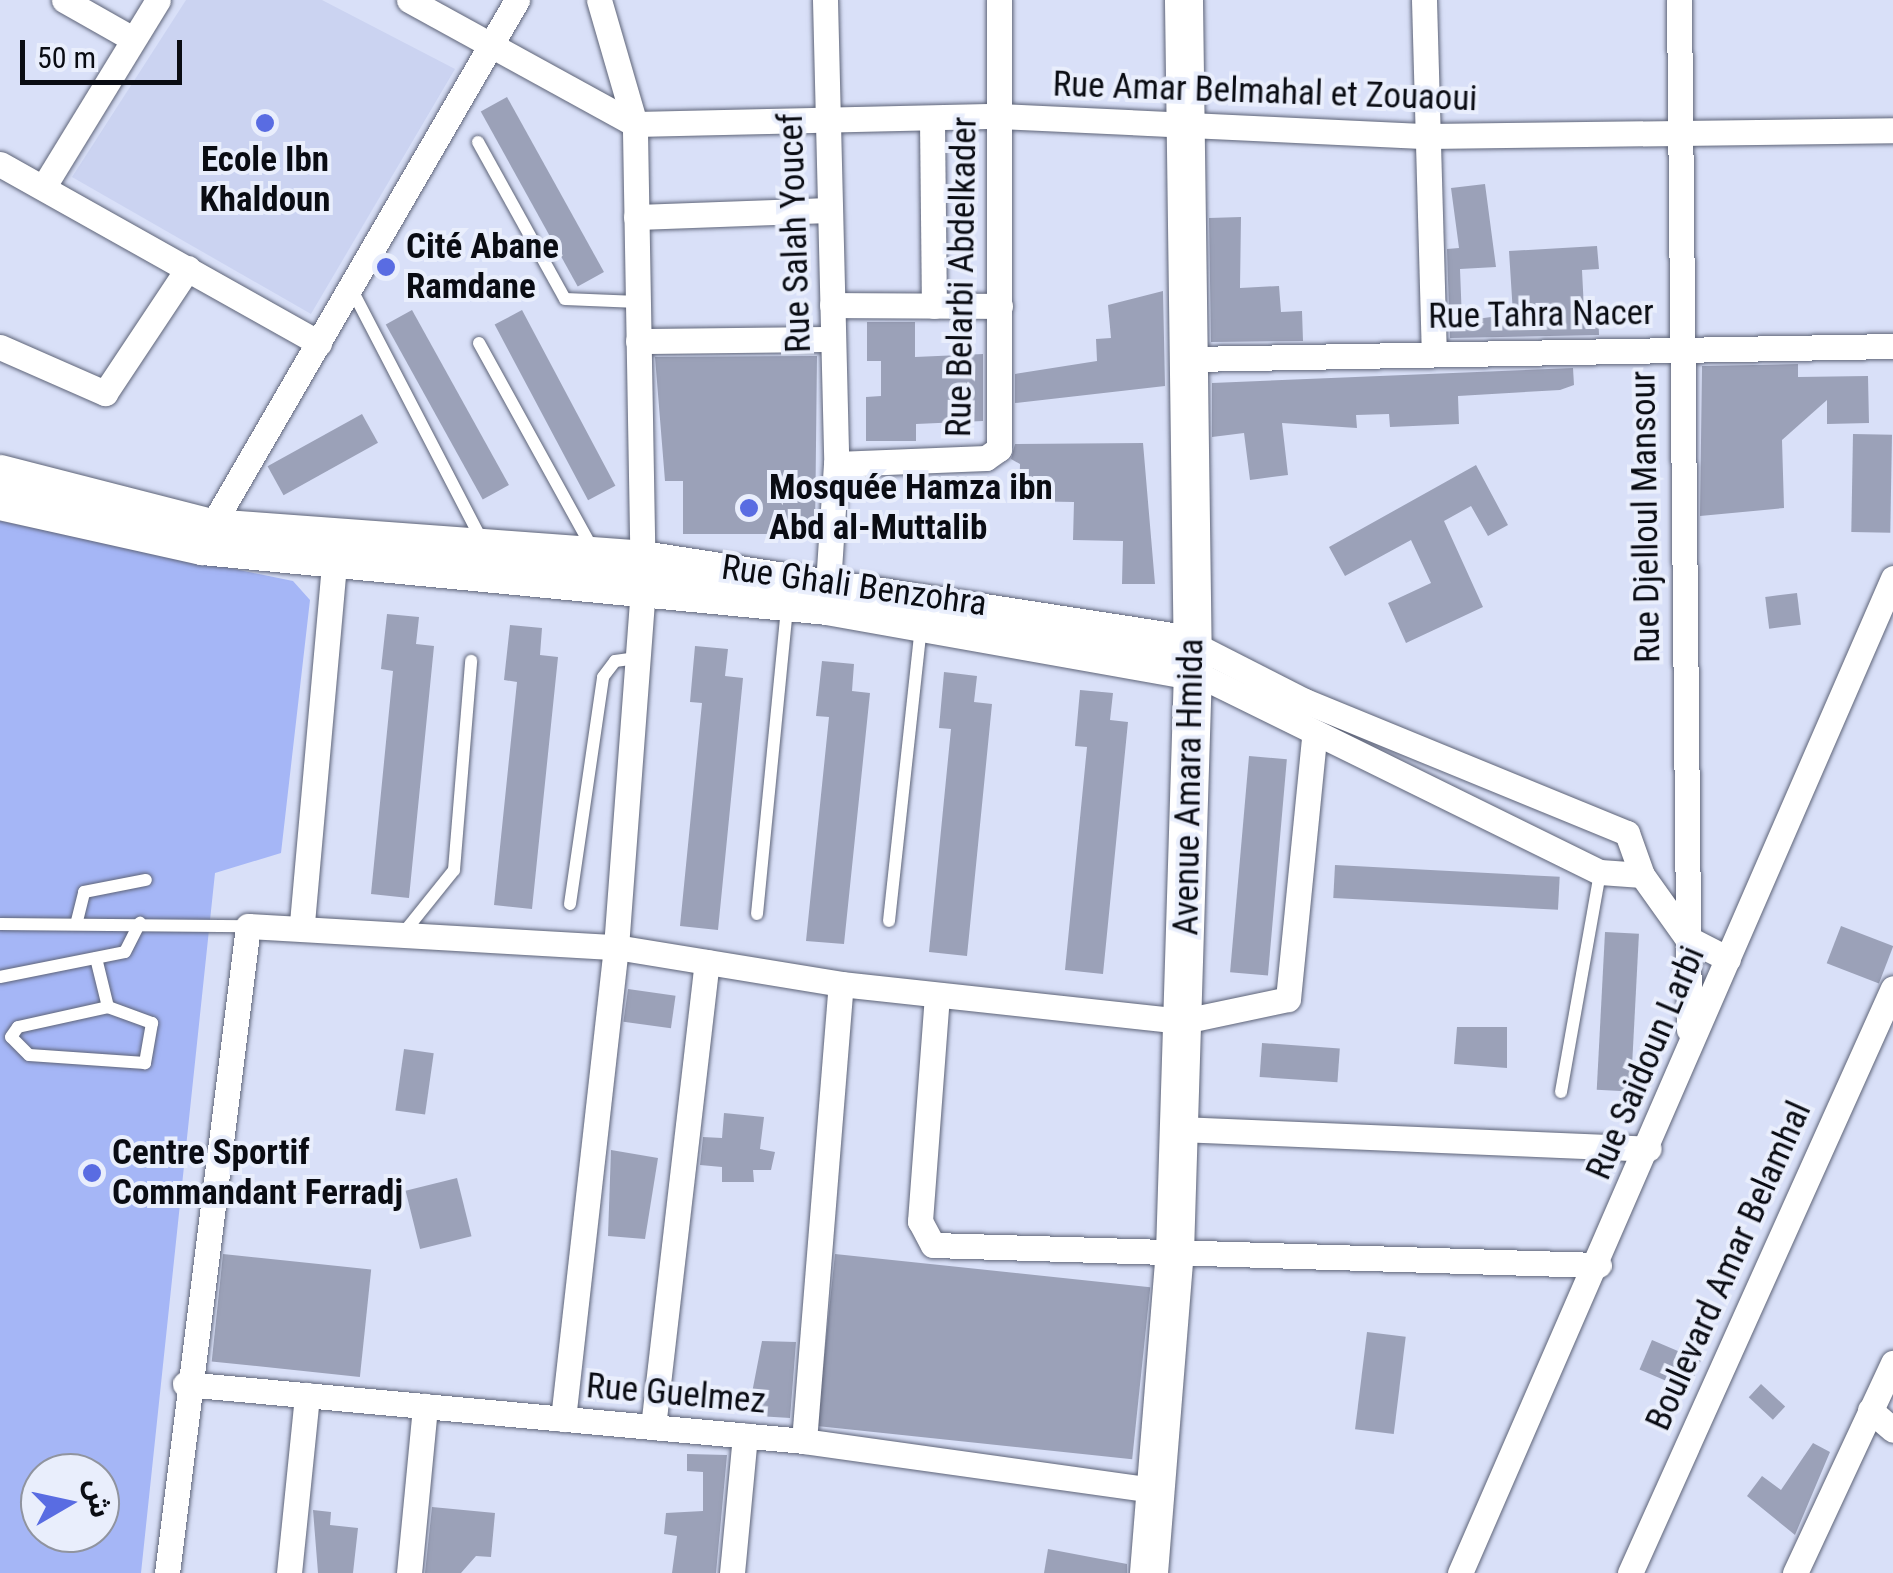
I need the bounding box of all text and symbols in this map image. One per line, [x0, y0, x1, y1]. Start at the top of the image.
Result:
scale bar [25, 20, 188, 82]
text: 50 m [37, 40, 96, 75]
street label: Rue Amar Belmahal et Zouaoui [1052, 64, 1478, 120]
marker: Ecole Ibn Khaldoun [254, 112, 276, 134]
street label: Rue Salah Youcef [770, 112, 820, 354]
street label: Rue Belarbi Abdelkader [938, 116, 986, 438]
place label: Ecole Ibn Khaldoun [199, 139, 331, 221]
place label: Cité Abane Ramdane [406, 226, 559, 308]
marker: Cité Abane Ramdane [375, 256, 397, 278]
street label: Rue Tahra Nacer [1427, 292, 1655, 338]
street label: Rue Djelloul Mansour [1622, 371, 1670, 663]
place label: Mosquée Hamza ibn Abd al-Muttalib [769, 467, 1053, 549]
marker: Mosquée Hamza ibn Abd al-Muttalib [738, 497, 760, 519]
street label: Rue Ghali Benzohra [719, 547, 989, 625]
street label: Avenue Amara Hmida [1165, 638, 1213, 936]
street label: Rue Saidoun Larbi [1578, 940, 1714, 1186]
street label: Boulevard Amar Belamhal [1638, 1095, 1820, 1437]
place label: Centre Sportif Commandant Ferradj [112, 1132, 403, 1214]
marker: Centre Sportif Commandant Ferradj [81, 1162, 103, 1184]
street label: Rue Guelmez [584, 1365, 768, 1423]
north arrow [20, 1453, 120, 1553]
text: ش [79, 1477, 117, 1520]

